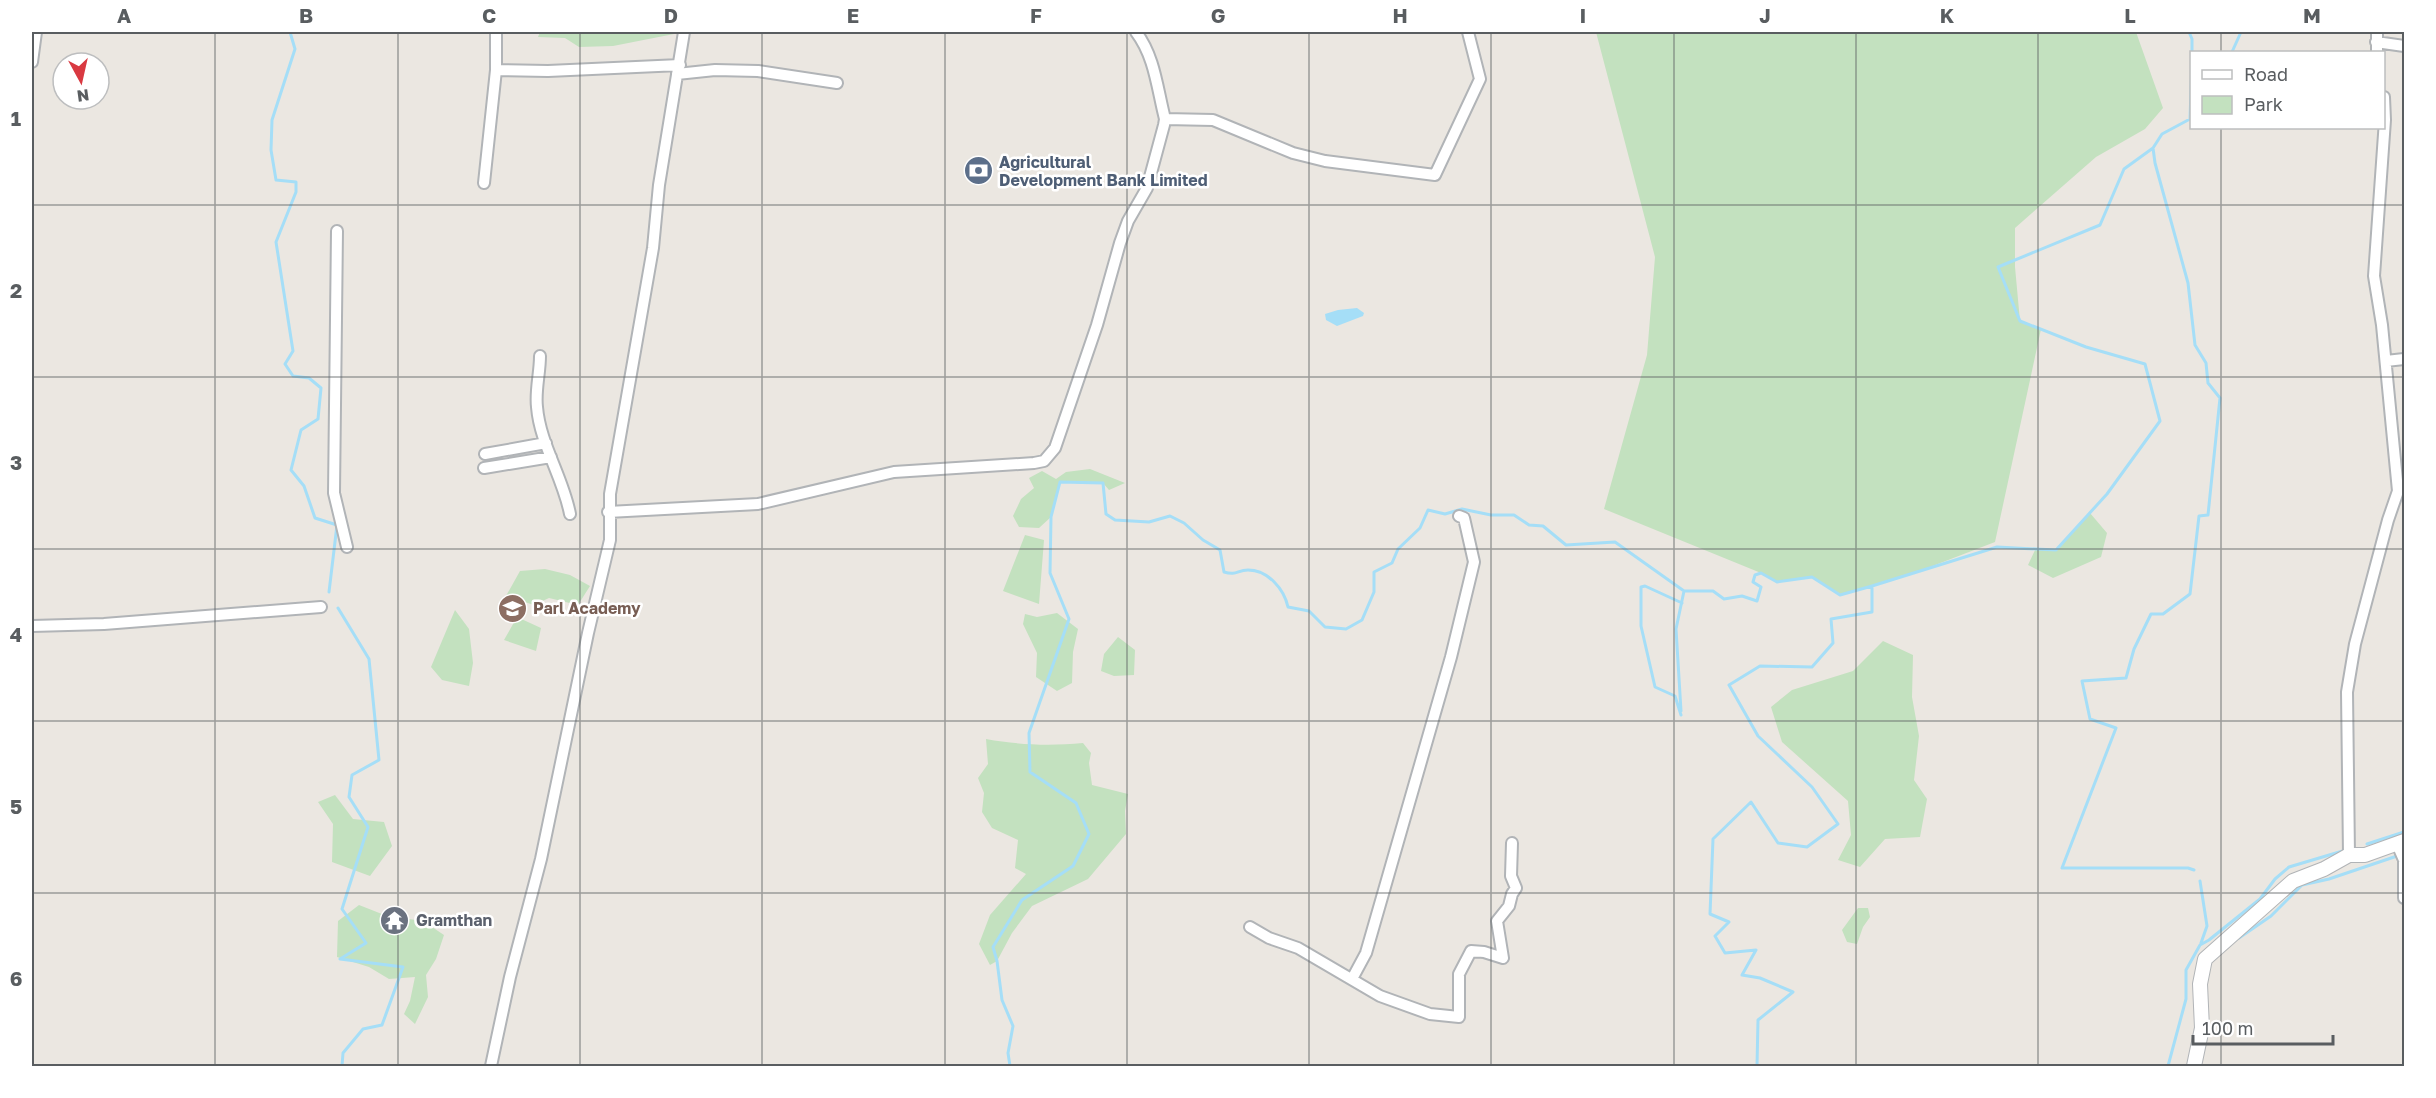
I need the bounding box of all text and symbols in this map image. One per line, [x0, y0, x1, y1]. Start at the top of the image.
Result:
text: A [117, 3, 131, 27]
text: B [299, 3, 313, 27]
text: C [482, 3, 496, 27]
text: D [664, 3, 678, 27]
text: E [847, 3, 859, 27]
text: F [1030, 3, 1042, 27]
text: G [1211, 3, 1225, 27]
text: H [1392, 3, 1408, 27]
text: I [1580, 3, 1586, 27]
text: J [1759, 3, 1771, 27]
text: K [1940, 3, 1955, 27]
text: L [2124, 3, 2136, 27]
text: M [2303, 3, 2321, 27]
north arrow [51, 51, 111, 111]
legend [2190, 51, 2385, 129]
text: Road [2244, 63, 2288, 85]
text: N [76, 85, 91, 107]
text: Park [2244, 93, 2283, 115]
text: 1 [11, 106, 21, 130]
place label: Agricultural Development Bank Limited [999, 152, 1208, 190]
bank icon: Agricultural Development Bank Limited [962, 155, 994, 187]
text: 2 [10, 278, 22, 302]
text: 3 [10, 450, 22, 474]
school or university icon: Parl Academy [496, 592, 528, 624]
place label: Parl Academy [533, 598, 641, 618]
text: 4 [10, 622, 22, 646]
text: 5 [10, 794, 22, 818]
temple icon: Gramthan [379, 904, 411, 936]
place label: Gramthan [416, 910, 492, 930]
text: 6 [10, 966, 22, 990]
scale bar [2193, 1008, 2332, 1046]
text: 100 m [2202, 1017, 2253, 1039]

